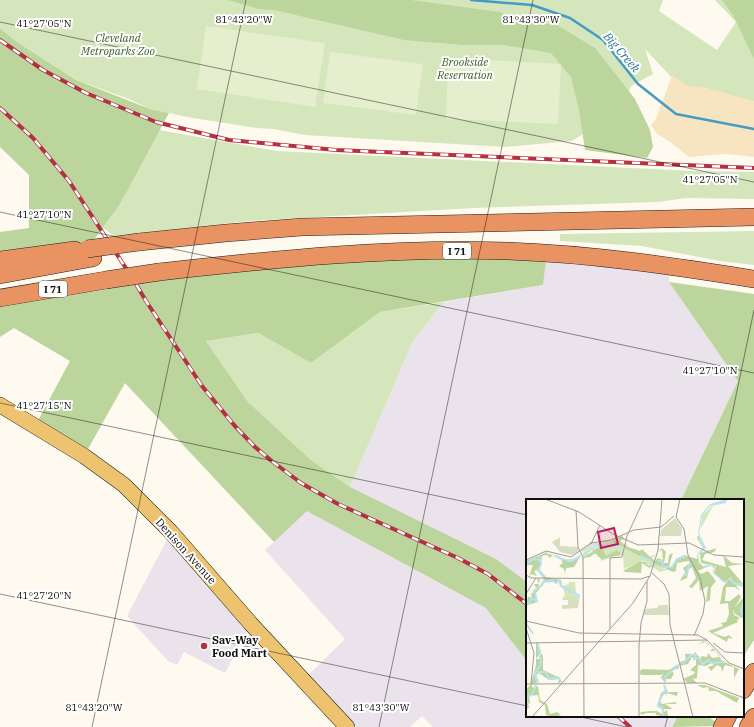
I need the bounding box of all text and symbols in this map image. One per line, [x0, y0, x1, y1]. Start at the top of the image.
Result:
text: 81°43'20"W [215, 13, 273, 26]
text: 81°43'30"W [502, 13, 560, 26]
text: 41°27'05"N [17, 17, 72, 30]
water label: Big Creek [600, 28, 644, 76]
park label: Cleveland Metroparks Zoo [80, 31, 155, 58]
park label: Brookside Reservation [436, 55, 493, 82]
text: 41°27'05"N [683, 173, 738, 186]
text: 41°27'10"N [17, 208, 72, 221]
road number: I 71 [443, 243, 471, 259]
road number: I 71 [39, 281, 67, 297]
text: 41°27'10"N [683, 364, 738, 377]
text: 41°27'15"N [17, 399, 72, 412]
inset map [526, 499, 744, 717]
street label: Denison Avenue [153, 515, 219, 587]
text: 41°27'20"N [17, 589, 72, 602]
place label: Sav-Way Food Mart [212, 633, 267, 660]
marker: Sav-Way Food Mart [199, 641, 209, 651]
text: 81°43'20"W [65, 701, 123, 714]
text: 81°43'30"W [352, 701, 410, 714]

